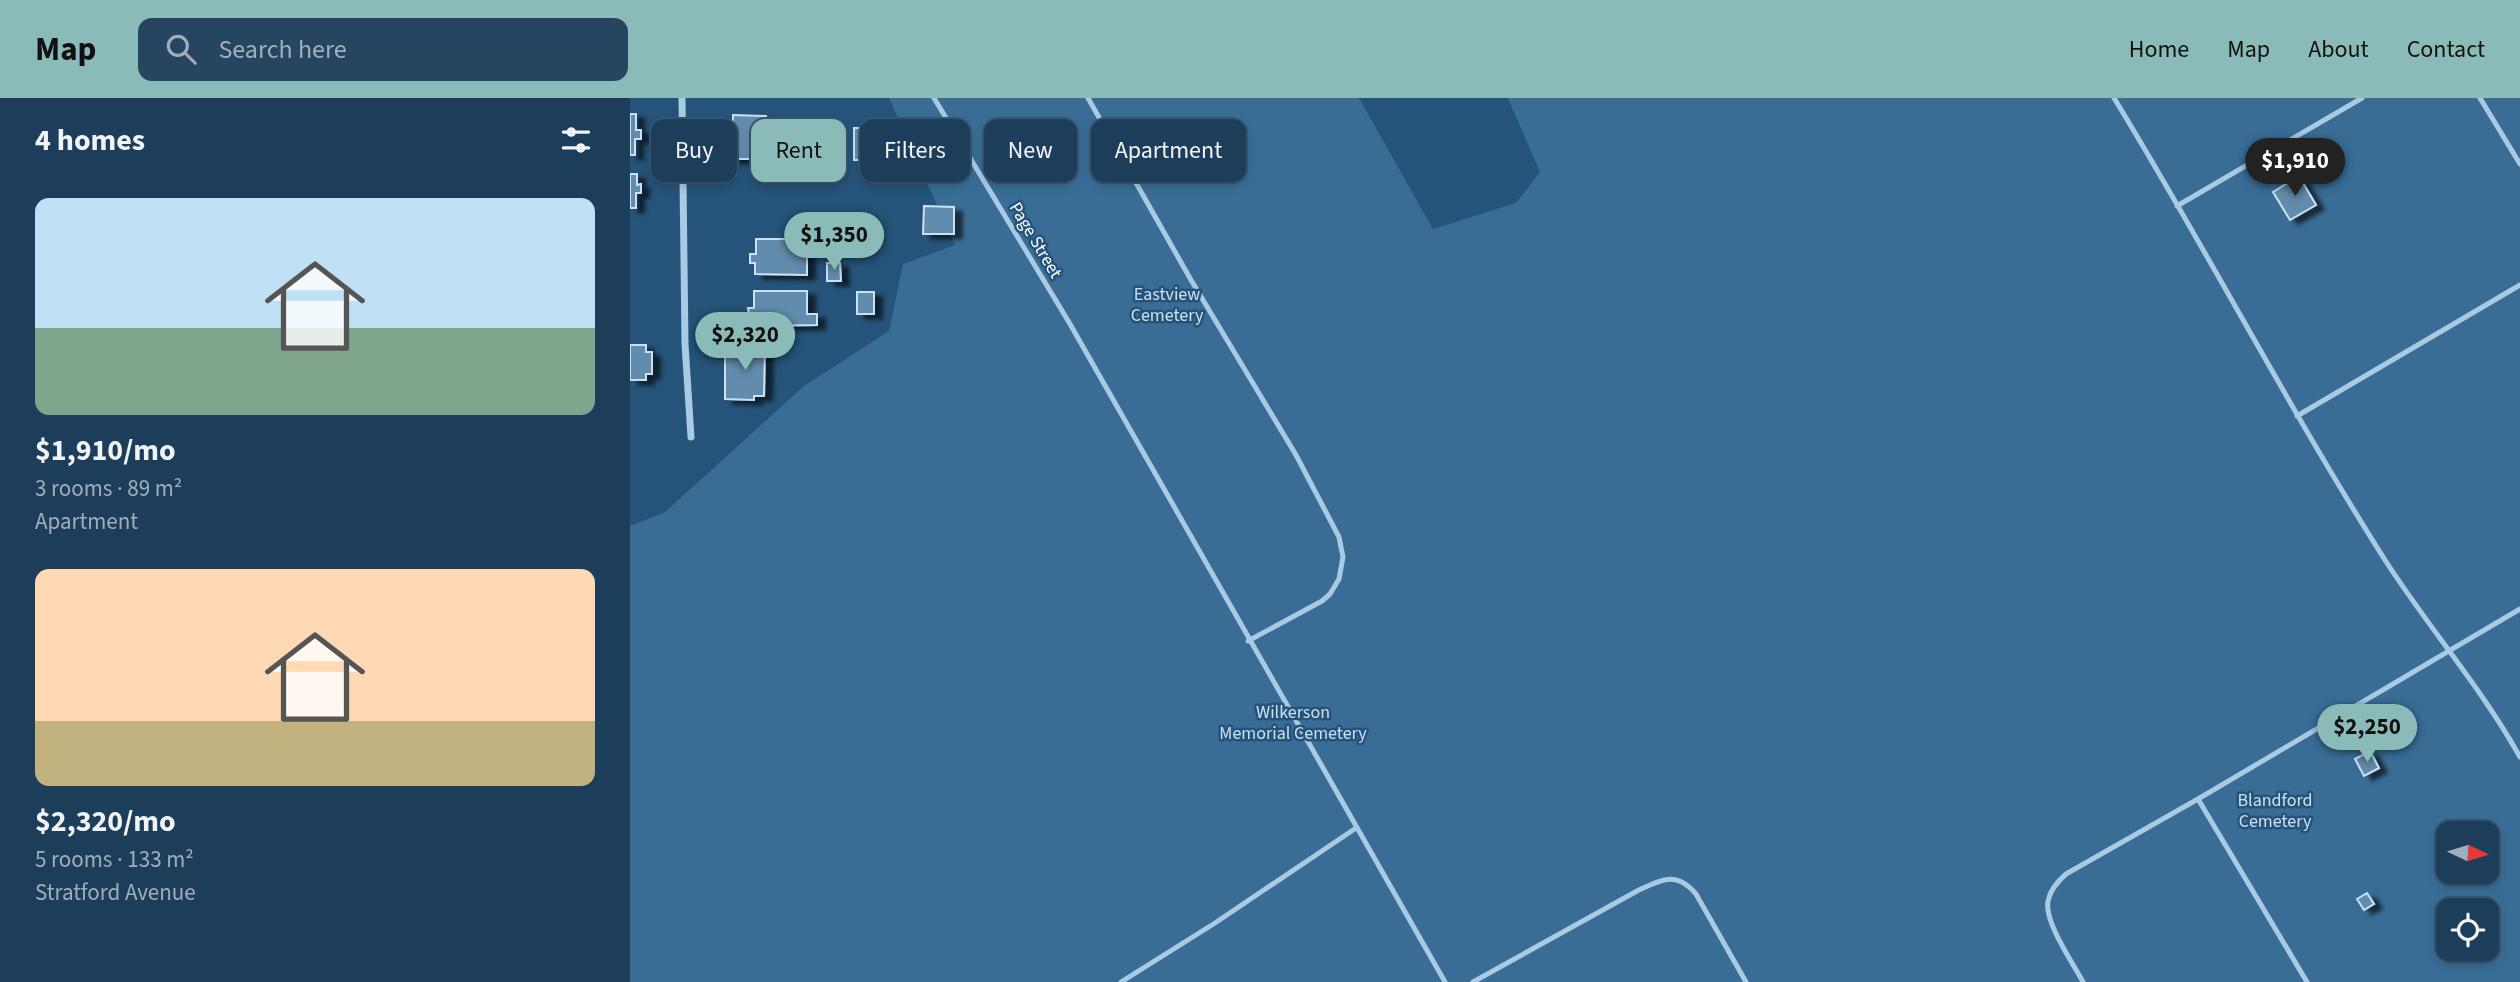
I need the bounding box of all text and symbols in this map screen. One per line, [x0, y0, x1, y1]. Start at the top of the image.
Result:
search box [138, 18, 628, 81]
text: Map [35, 26, 96, 73]
icon: search [162, 30, 200, 68]
text: Search here [218, 31, 347, 68]
text: Home [2129, 32, 2189, 67]
text: Map [2227, 32, 2270, 67]
text: About [2308, 32, 2369, 67]
text: Contact [2407, 32, 2485, 67]
text: 4 homes [35, 119, 145, 162]
chip: Buy [651, 119, 737, 182]
chip: Rent [751, 119, 846, 182]
chip: Filters [860, 119, 970, 182]
chip: New [984, 119, 1077, 182]
chip: Apartment [1091, 119, 1246, 182]
icon: filters [557, 121, 595, 159]
pin: $1,910 [2238, 139, 2352, 198]
text: $1,910 [2261, 144, 2329, 177]
street label: Page Street [1003, 197, 1068, 283]
pin: $1,350 [777, 212, 891, 272]
text: $1,350 [800, 218, 868, 251]
icon: home [252, 243, 378, 369]
park label: Eastview Cemetery [1131, 282, 1204, 328]
pin: $2,320 [688, 313, 802, 372]
text: $2,320 [711, 318, 779, 351]
text: $1,910/mo [35, 429, 176, 472]
text: 3 rooms · 89 m² [35, 472, 182, 505]
text: Apartment [35, 505, 138, 538]
icon: home [252, 614, 378, 740]
park label: Wilkerson Memorial Cemetery [1219, 700, 1367, 746]
pin: $2,250 [2310, 704, 2424, 764]
text: $2,250 [2333, 710, 2401, 743]
park label: Blandford Cemetery [2238, 788, 2312, 834]
text: $2,320/mo [35, 800, 176, 843]
north arrow [2436, 821, 2499, 884]
map controls [2436, 821, 2499, 961]
text: 5 rooms · 133 m² [35, 843, 194, 876]
text: Stratford Avenue [35, 876, 196, 909]
button: locate [2436, 898, 2499, 961]

